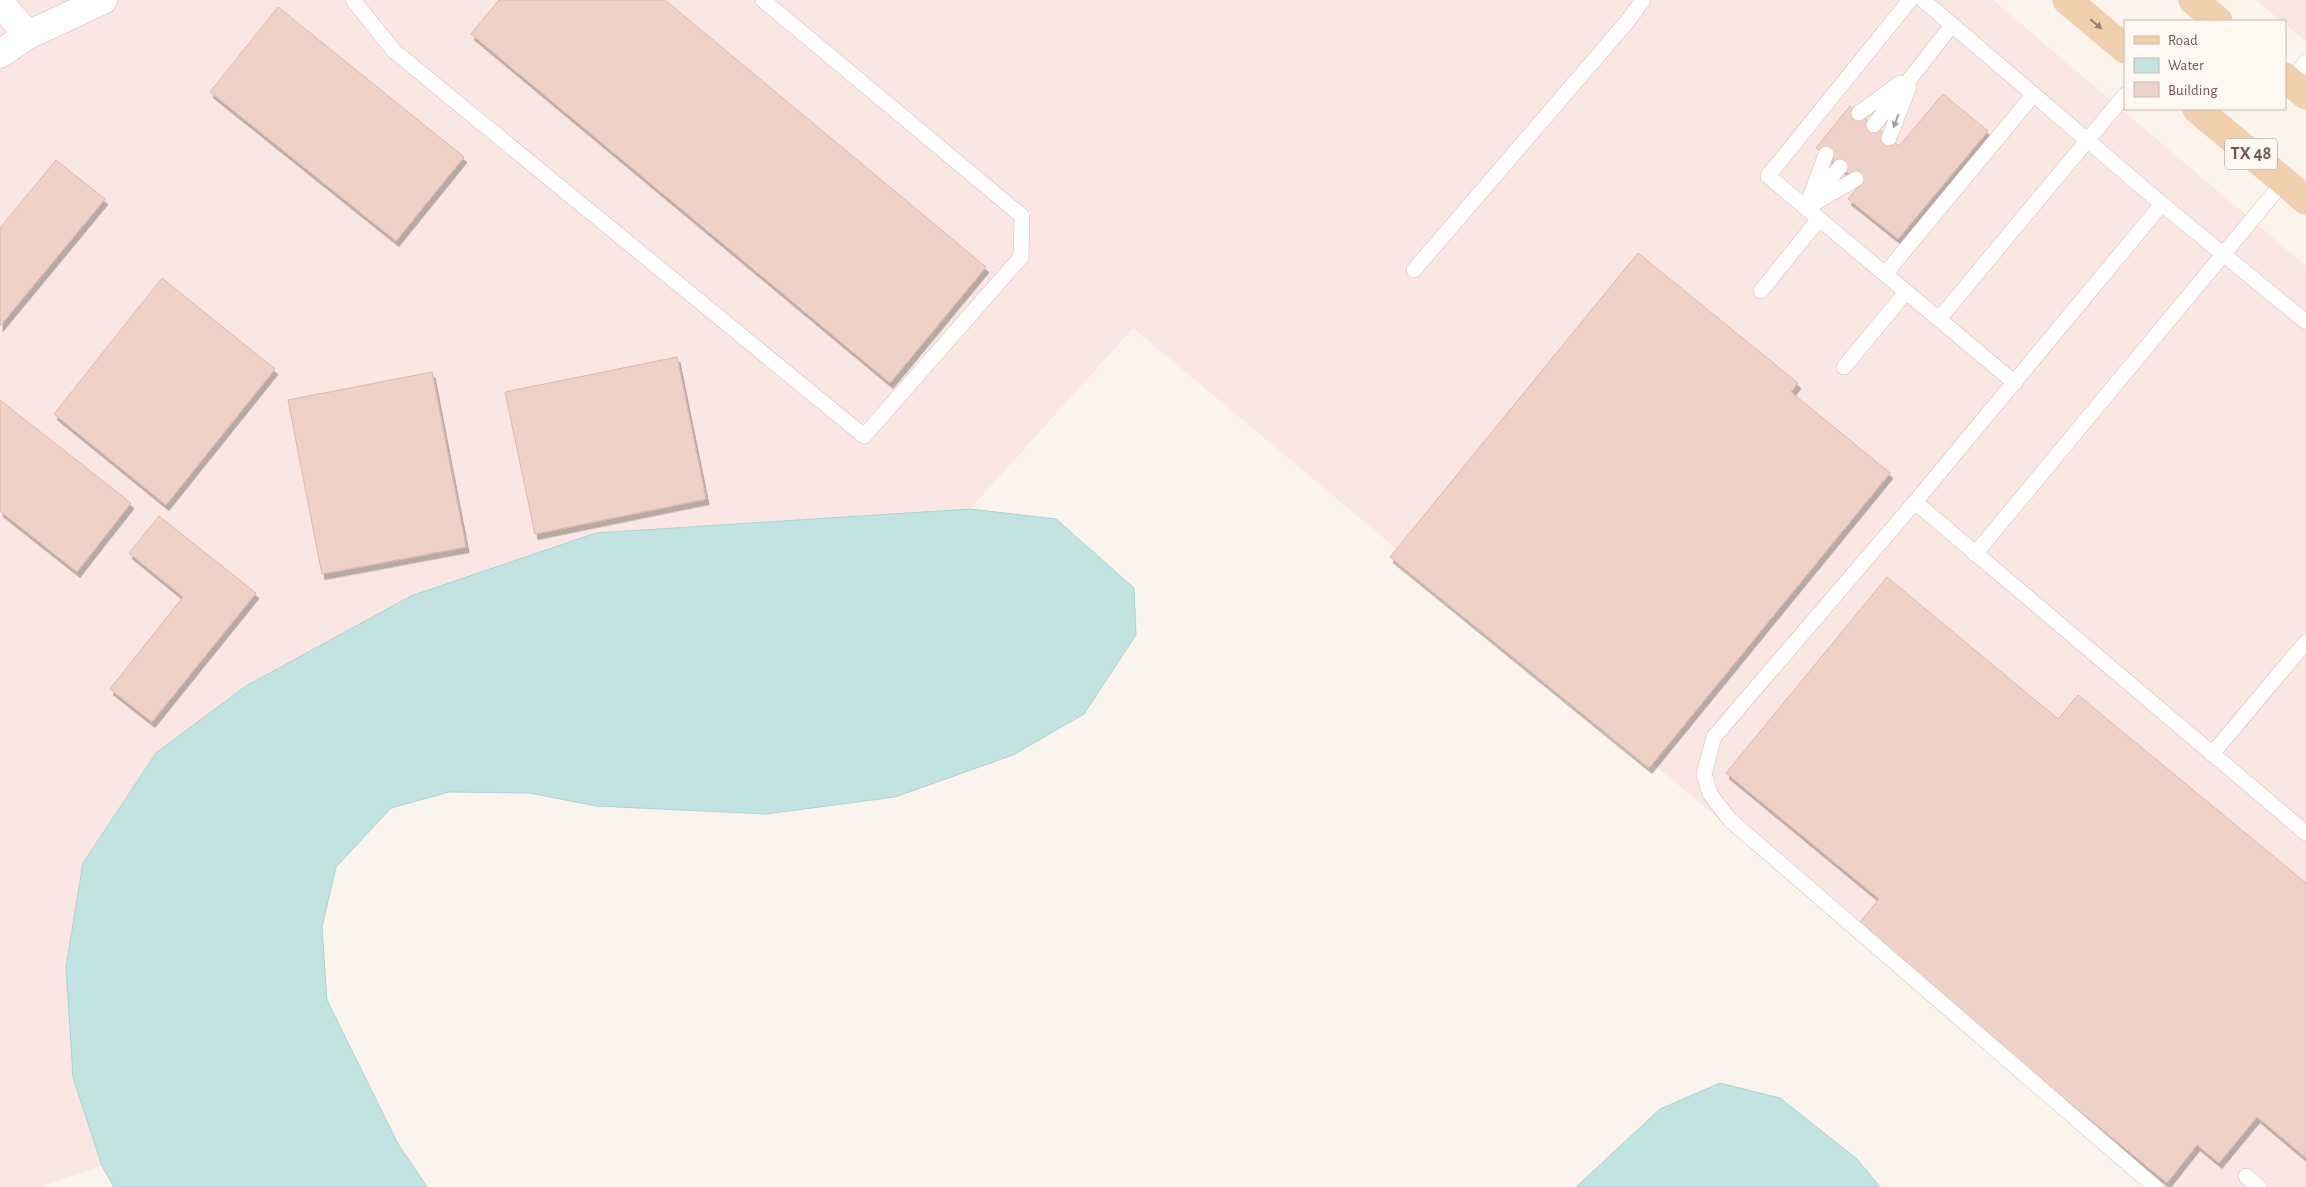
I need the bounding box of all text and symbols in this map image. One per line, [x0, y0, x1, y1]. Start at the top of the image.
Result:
one-way arrow [2089, 19, 2102, 30]
legend [2124, 20, 2286, 110]
text: Road [2168, 33, 2198, 48]
text: Water [2168, 58, 2204, 73]
text: Building [2168, 83, 2218, 98]
one-way arrow [1892, 114, 1900, 129]
road number: TX 48 [2225, 138, 2277, 170]

